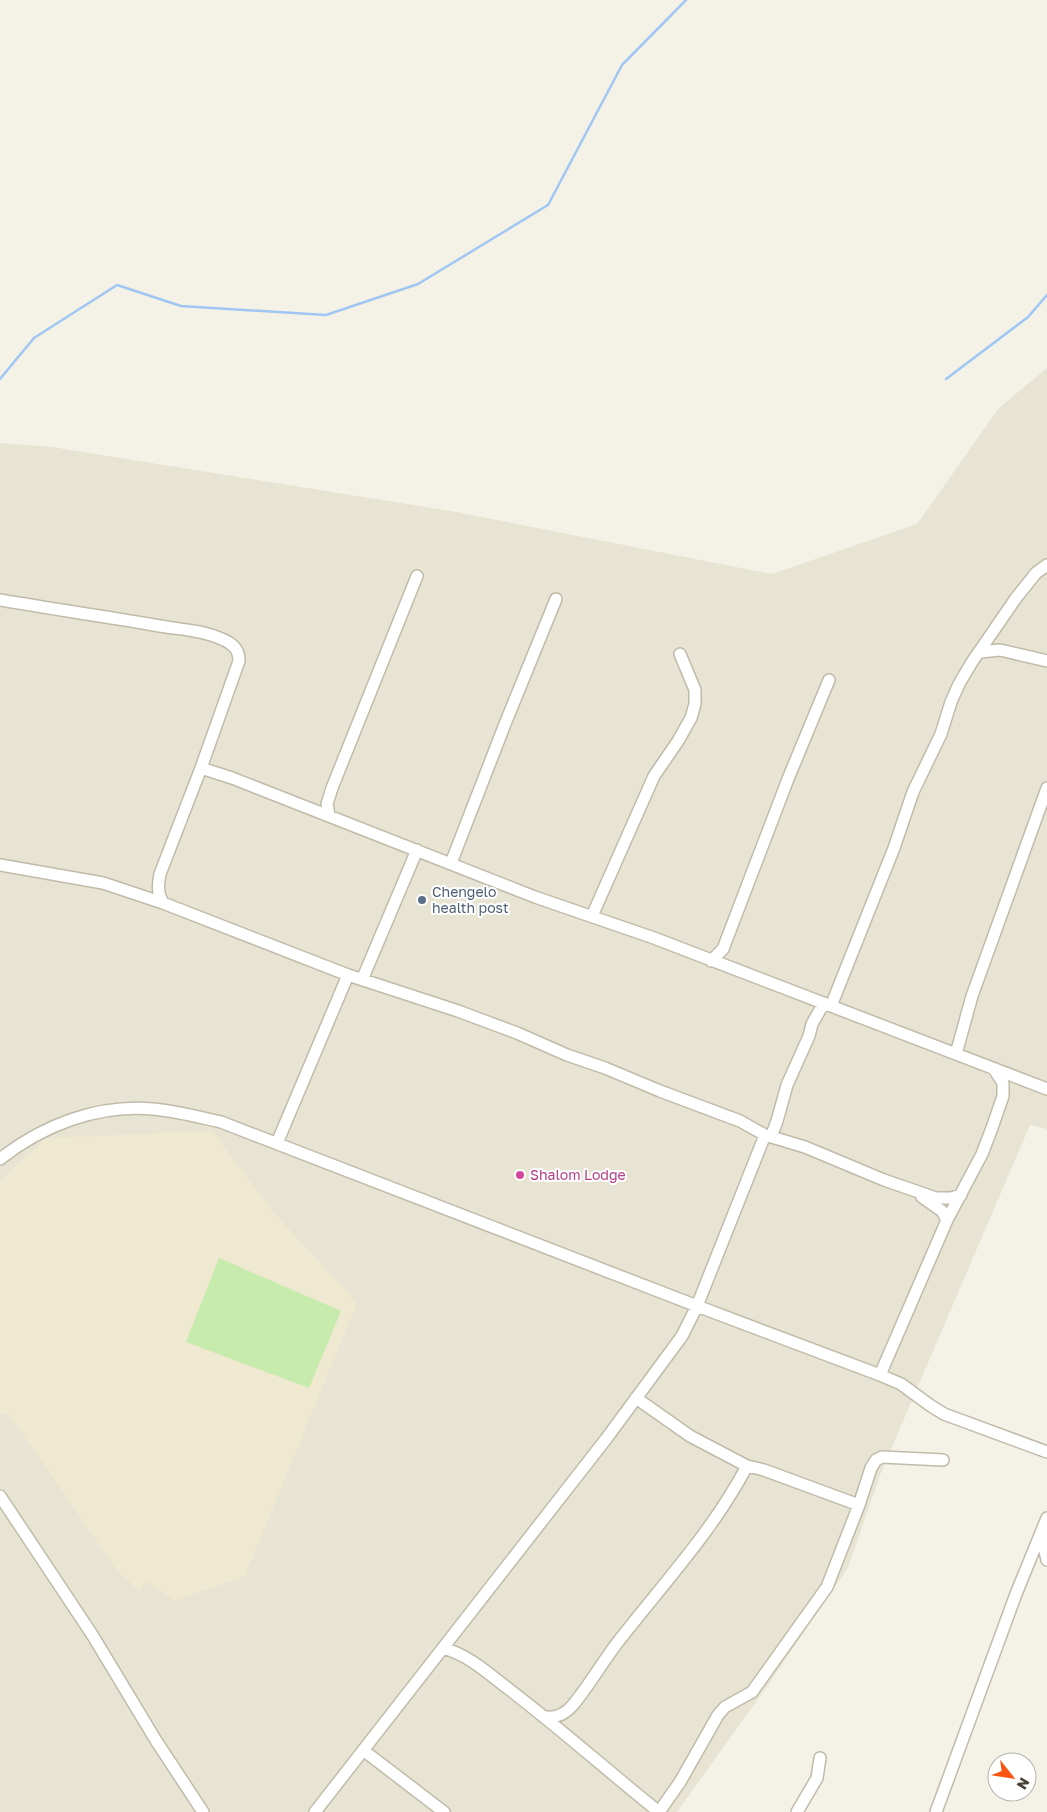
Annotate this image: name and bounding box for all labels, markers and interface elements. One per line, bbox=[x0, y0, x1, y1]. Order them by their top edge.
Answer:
place label: Chengelo health post bbox=[432, 883, 509, 916]
marker: Chengelo health post bbox=[416, 894, 428, 906]
place label: Shalom Lodge bbox=[530, 1166, 626, 1183]
marker: Shalom Lodge bbox=[514, 1169, 526, 1181]
north arrow bbox=[987, 1752, 1037, 1802]
text: N bbox=[1014, 1775, 1034, 1793]

